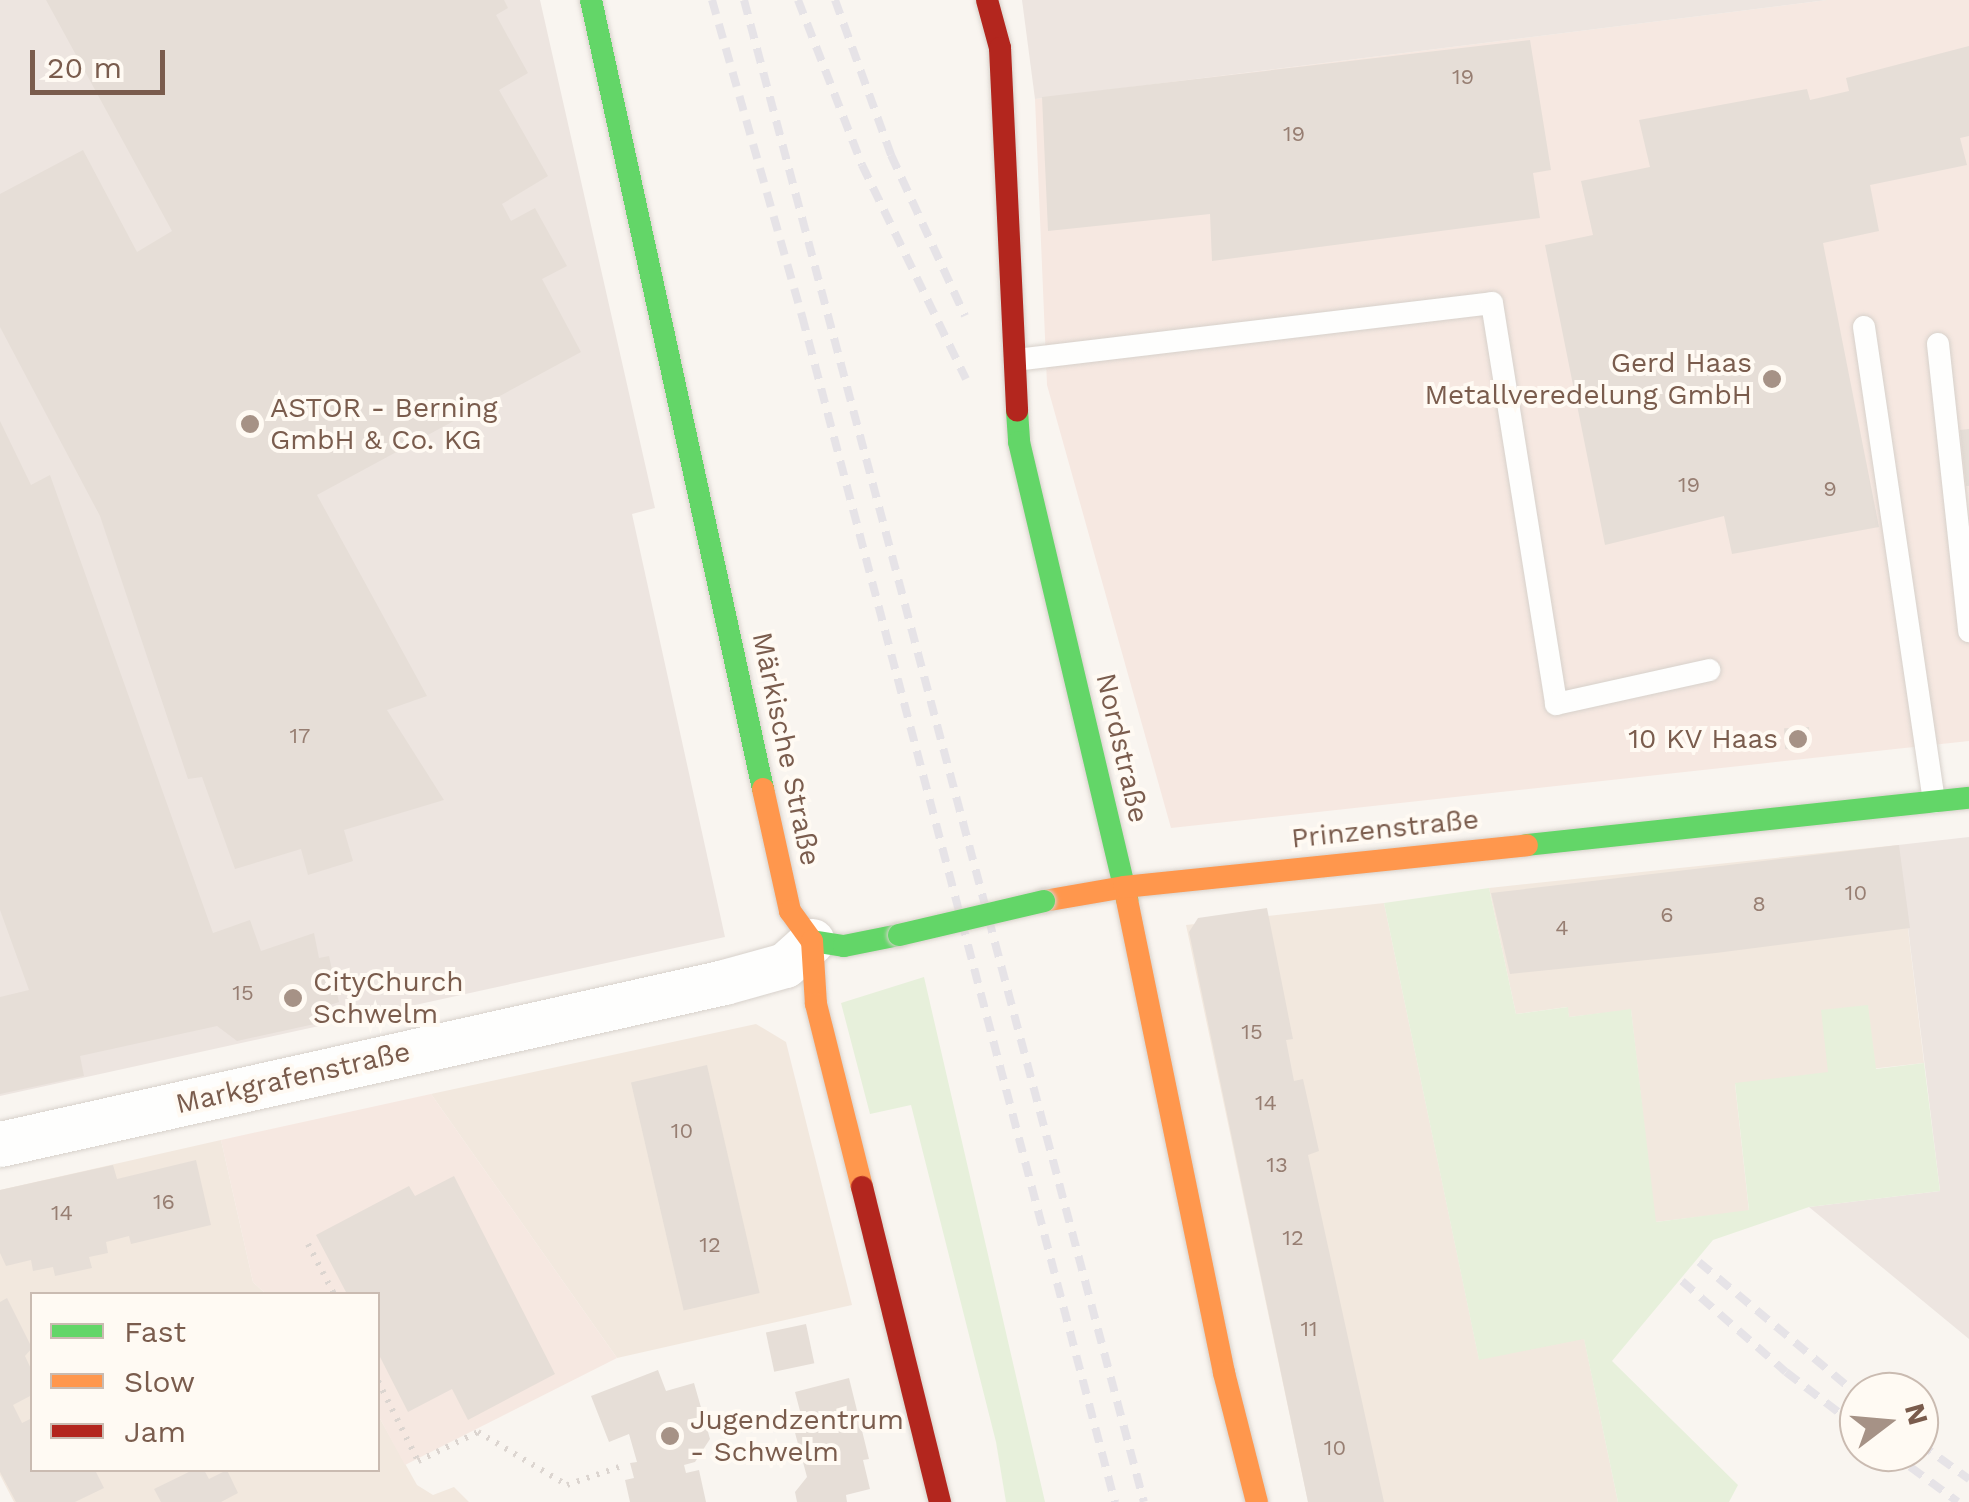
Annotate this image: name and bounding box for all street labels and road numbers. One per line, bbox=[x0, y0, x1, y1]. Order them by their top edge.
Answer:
street label: Märkische Straße bbox=[745, 629, 827, 869]
street label: Nordstraße bbox=[1088, 670, 1156, 826]
street label: Prinzenstraße bbox=[1290, 802, 1480, 856]
street label: Markgrafenstraße bbox=[173, 1035, 413, 1121]

